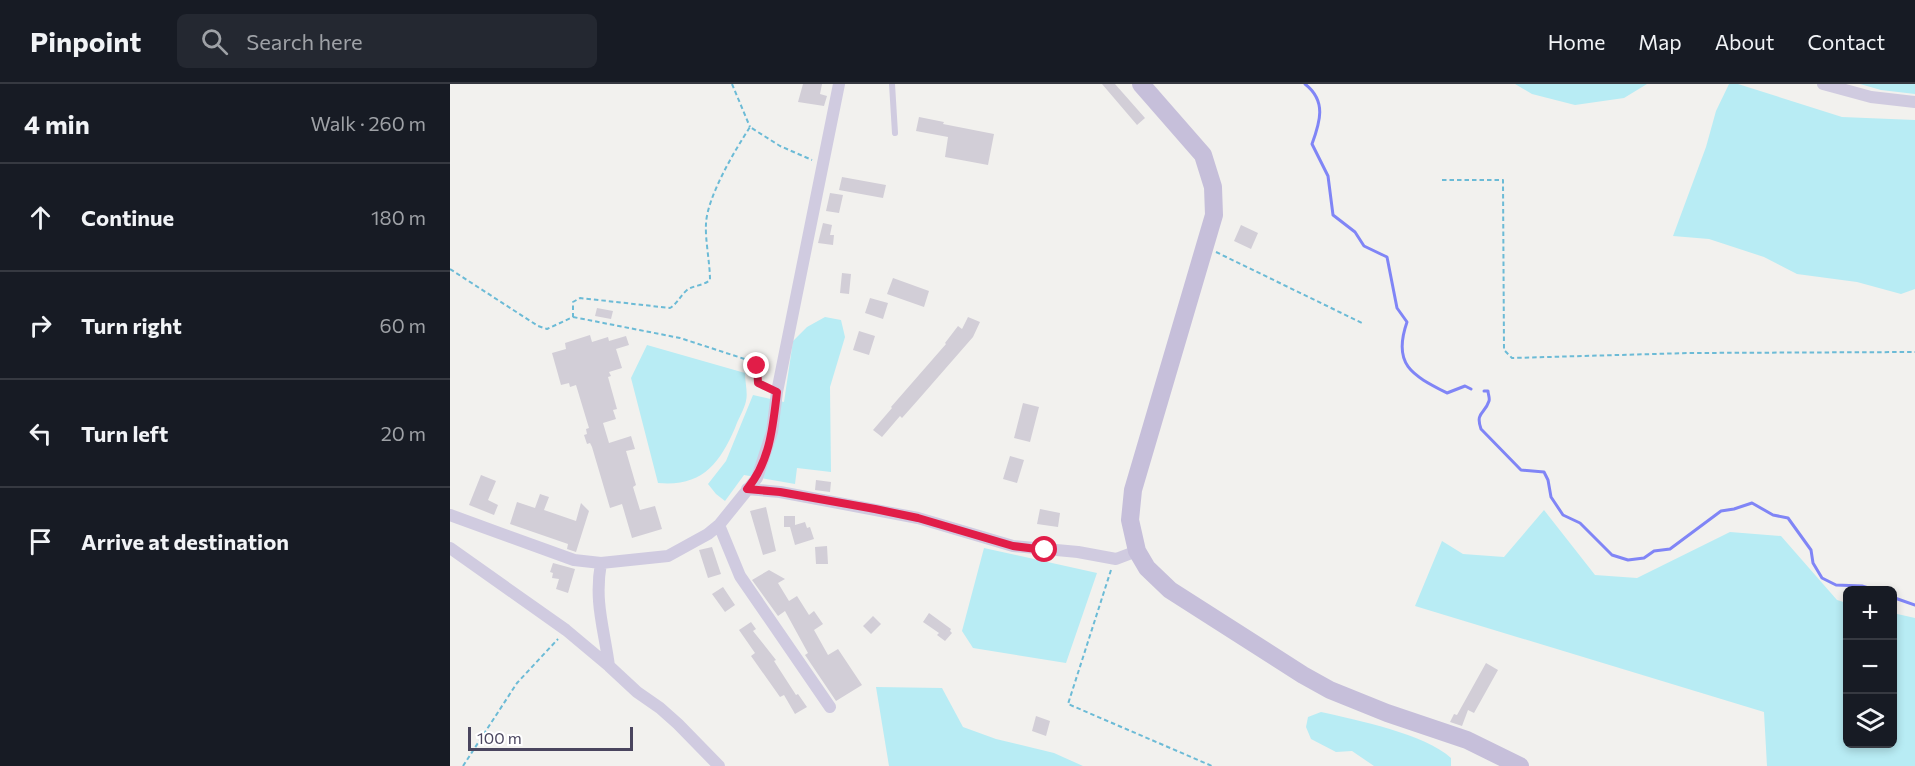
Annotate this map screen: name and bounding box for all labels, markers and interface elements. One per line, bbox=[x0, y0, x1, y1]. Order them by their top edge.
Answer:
search box bbox=[177, 14, 597, 68]
text: Pinpoint bbox=[30, 24, 141, 58]
icon: search bbox=[198, 25, 231, 58]
text: Search here bbox=[246, 28, 363, 55]
text: Home bbox=[1548, 29, 1605, 54]
text: Map bbox=[1638, 29, 1682, 54]
text: About bbox=[1715, 29, 1774, 54]
text: Contact bbox=[1807, 29, 1885, 54]
text: 4 min bbox=[24, 108, 90, 139]
text: Walk · 260 m bbox=[310, 111, 426, 135]
icon: ahead bbox=[24, 201, 57, 234]
text: Continue bbox=[81, 204, 174, 231]
text: 180 m bbox=[371, 205, 426, 229]
icon: right bbox=[24, 309, 57, 342]
text: Turn right bbox=[81, 312, 182, 339]
text: 60 m bbox=[380, 313, 426, 337]
route end bbox=[743, 352, 769, 378]
icon: left bbox=[24, 417, 57, 450]
text: Turn left bbox=[81, 420, 168, 447]
text: 20 m bbox=[381, 421, 426, 445]
icon: arrive bbox=[24, 525, 57, 558]
text: Arrive at destination bbox=[81, 528, 289, 555]
route start bbox=[1031, 536, 1057, 562]
map controls bbox=[1843, 586, 1897, 748]
button: + bbox=[1843, 586, 1897, 640]
button: − bbox=[1843, 640, 1897, 694]
button: layers bbox=[1843, 694, 1897, 748]
scale bar bbox=[468, 724, 633, 752]
text: 100 m bbox=[477, 728, 522, 747]

